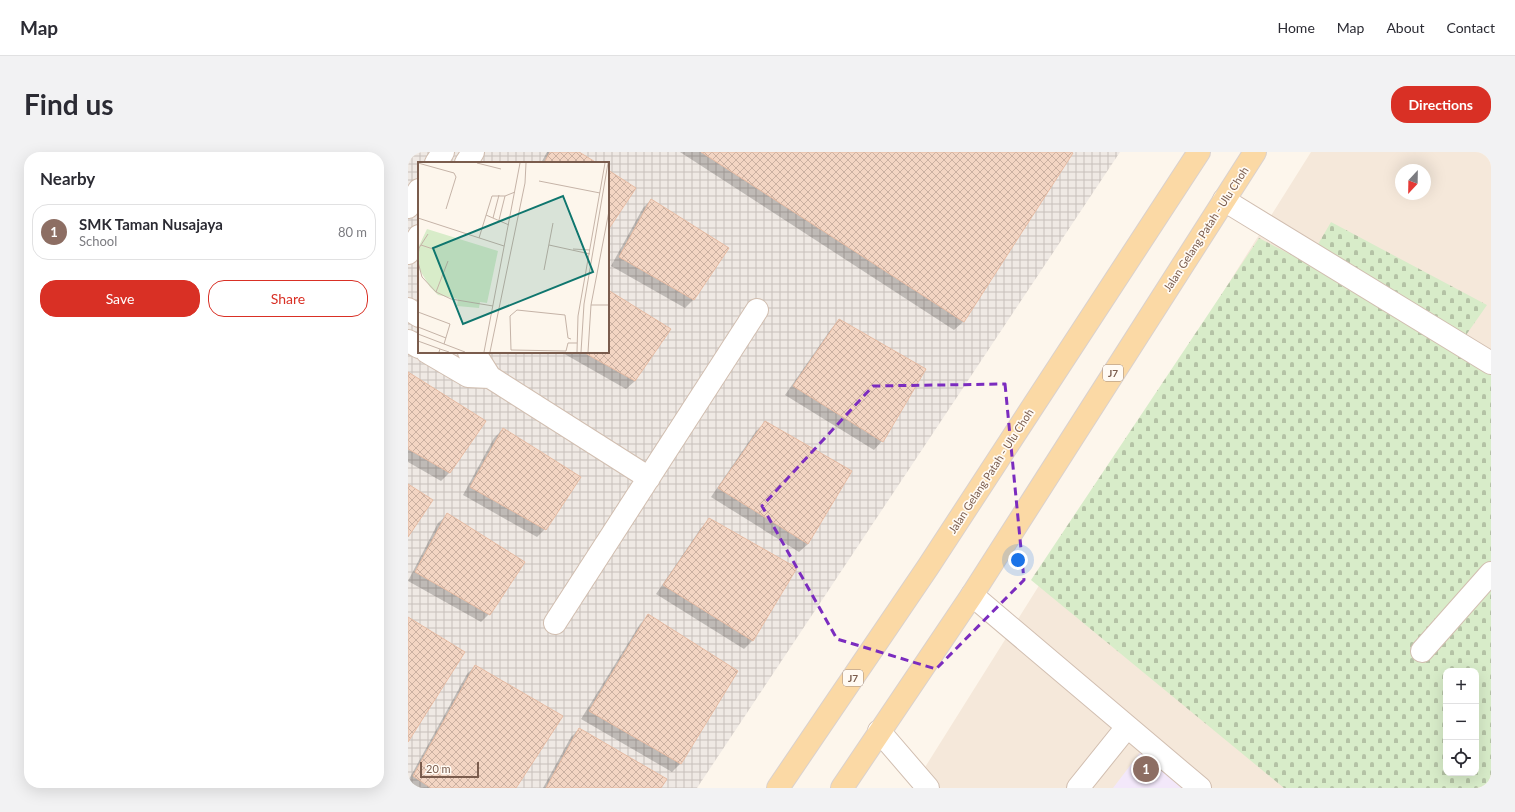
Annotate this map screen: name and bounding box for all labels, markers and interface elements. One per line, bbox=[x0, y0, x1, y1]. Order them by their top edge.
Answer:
text: Map bbox=[20, 16, 58, 39]
text: Home bbox=[1277, 19, 1315, 36]
text: Map bbox=[1337, 19, 1364, 36]
text: About bbox=[1386, 19, 1424, 36]
text: Contact bbox=[1446, 19, 1495, 36]
button: Directions bbox=[1391, 86, 1491, 123]
text: Find us bbox=[24, 87, 114, 121]
inset map bbox=[418, 162, 609, 353]
street label: Jalan Gelang Patah - Ulu Choh bbox=[1160, 164, 1251, 293]
north arrow bbox=[1395, 164, 1431, 200]
text: Nearby bbox=[40, 168, 95, 189]
text: SMK Taman Nusajaya bbox=[79, 215, 223, 233]
text: 1 bbox=[50, 224, 58, 240]
text: 80 m bbox=[338, 224, 367, 240]
text: School bbox=[79, 233, 117, 249]
button: Save bbox=[40, 280, 200, 317]
button: Share bbox=[208, 280, 368, 317]
road number: J7 bbox=[1103, 365, 1123, 381]
street label: Jalan Gelang Patah - Ulu Choh bbox=[945, 406, 1036, 535]
your location bbox=[1008, 550, 1028, 570]
map controls bbox=[1443, 668, 1479, 776]
button: + bbox=[1443, 668, 1479, 704]
road number: J7 bbox=[843, 670, 863, 686]
button: − bbox=[1443, 704, 1479, 740]
button: locate bbox=[1443, 740, 1479, 776]
pin: 1 bbox=[1133, 754, 1159, 784]
scale bar bbox=[420, 760, 479, 779]
text: 20 m bbox=[426, 762, 451, 775]

